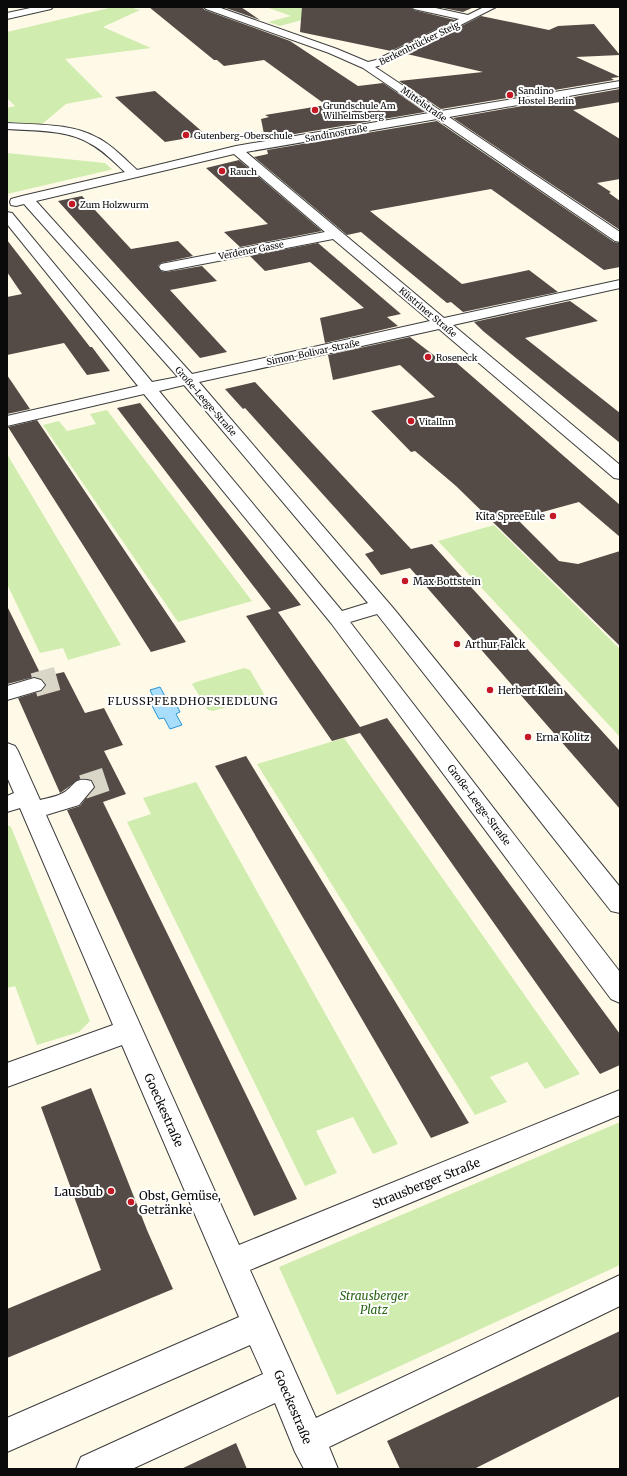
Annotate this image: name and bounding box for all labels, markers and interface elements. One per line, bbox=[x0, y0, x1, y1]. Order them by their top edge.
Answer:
street label: Berkenbrücker Steig bbox=[377, 18, 462, 67]
street label: Mittelstraße bbox=[399, 84, 449, 124]
place label: Sandino Hostel Berlin bbox=[518, 85, 574, 106]
marker: Sandino Hostel Berlin bbox=[505, 90, 515, 100]
place label: Grundschule Am Wilhelmsberg bbox=[322, 100, 396, 121]
marker: Grundschule Am Wilhelmsberg bbox=[310, 105, 320, 115]
street label: Sandinostraße bbox=[304, 122, 368, 144]
marker: Gutenberg-Oberschule bbox=[181, 130, 191, 140]
place label: Gutenberg-Oberschule bbox=[194, 130, 293, 141]
marker: Rauch bbox=[217, 166, 227, 176]
place label: Rauch bbox=[230, 166, 257, 177]
marker: Zum Holzwurm bbox=[67, 199, 77, 209]
place label: Zum Holzwurm bbox=[80, 199, 149, 210]
street label: Verdener Gasse bbox=[217, 238, 285, 262]
street label: Küstriner Straße bbox=[397, 285, 459, 340]
street label: Simon-Bolivar-Straße bbox=[265, 337, 361, 367]
marker: Roseneck bbox=[423, 352, 433, 362]
place label: Roseneck bbox=[436, 352, 478, 363]
street label: Große-Leege-Straße bbox=[173, 364, 239, 438]
marker: VitalInn bbox=[406, 416, 416, 426]
place label: VitalInn bbox=[418, 416, 454, 427]
place label: Kita SpreeEule bbox=[475, 510, 545, 523]
marker: Kita SpreeEule bbox=[548, 511, 558, 521]
place label: Max Bottstein bbox=[413, 575, 481, 588]
marker: Max Bottstein bbox=[400, 576, 410, 586]
place label: Arthur Falck bbox=[464, 638, 526, 651]
marker: Arthur Falck bbox=[452, 639, 462, 649]
place label: Herbert Klein bbox=[498, 684, 564, 697]
marker: Herbert Klein bbox=[485, 685, 495, 695]
district label: FLUSSPFERDHOFSIEDLUNG bbox=[107, 694, 279, 708]
place label: Erna Kolitz bbox=[536, 731, 590, 744]
marker: Erna Kolitz bbox=[523, 732, 533, 742]
street label: Große-Leege-Straße bbox=[444, 762, 514, 848]
street label: Goeckestraße bbox=[141, 1071, 187, 1149]
street label: Strausberger Straße bbox=[370, 1155, 482, 1211]
place label: Lausbub bbox=[54, 1184, 103, 1199]
marker: Lausbub bbox=[106, 1186, 116, 1196]
place label: Obst, Gemüse, Getränke bbox=[139, 1188, 221, 1217]
marker: Obst, Gemüse, Getränke bbox=[126, 1197, 136, 1207]
park label: Strausberger Platz bbox=[340, 1288, 409, 1317]
street label: Goeckestraße bbox=[271, 1368, 315, 1446]

